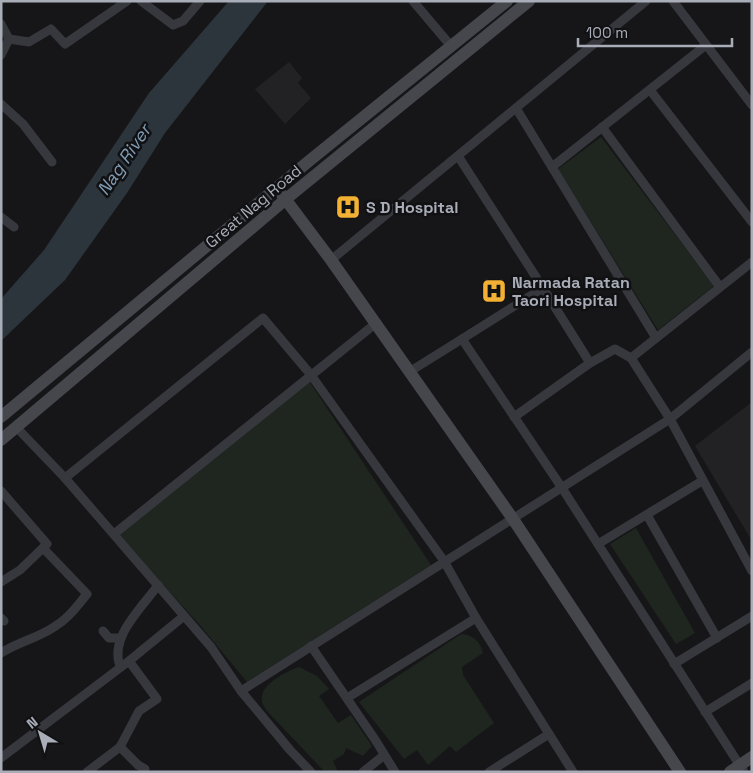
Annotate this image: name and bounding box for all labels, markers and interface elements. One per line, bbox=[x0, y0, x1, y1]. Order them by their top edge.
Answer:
scale bar bbox=[578, 15, 732, 47]
text: 100 m bbox=[586, 23, 628, 42]
water label: Nag River bbox=[91, 118, 157, 200]
street label: Great Nag Road bbox=[201, 160, 306, 253]
hospital icon: S D Hospital bbox=[335, 194, 361, 220]
place label: S D Hospital bbox=[366, 197, 458, 218]
place label: Narmada Ratan Taori Hospital bbox=[512, 272, 630, 311]
hospital icon: Narmada Ratan Taori Hospital bbox=[481, 278, 507, 304]
north arrow bbox=[15, 708, 65, 758]
text: N bbox=[23, 713, 41, 733]

